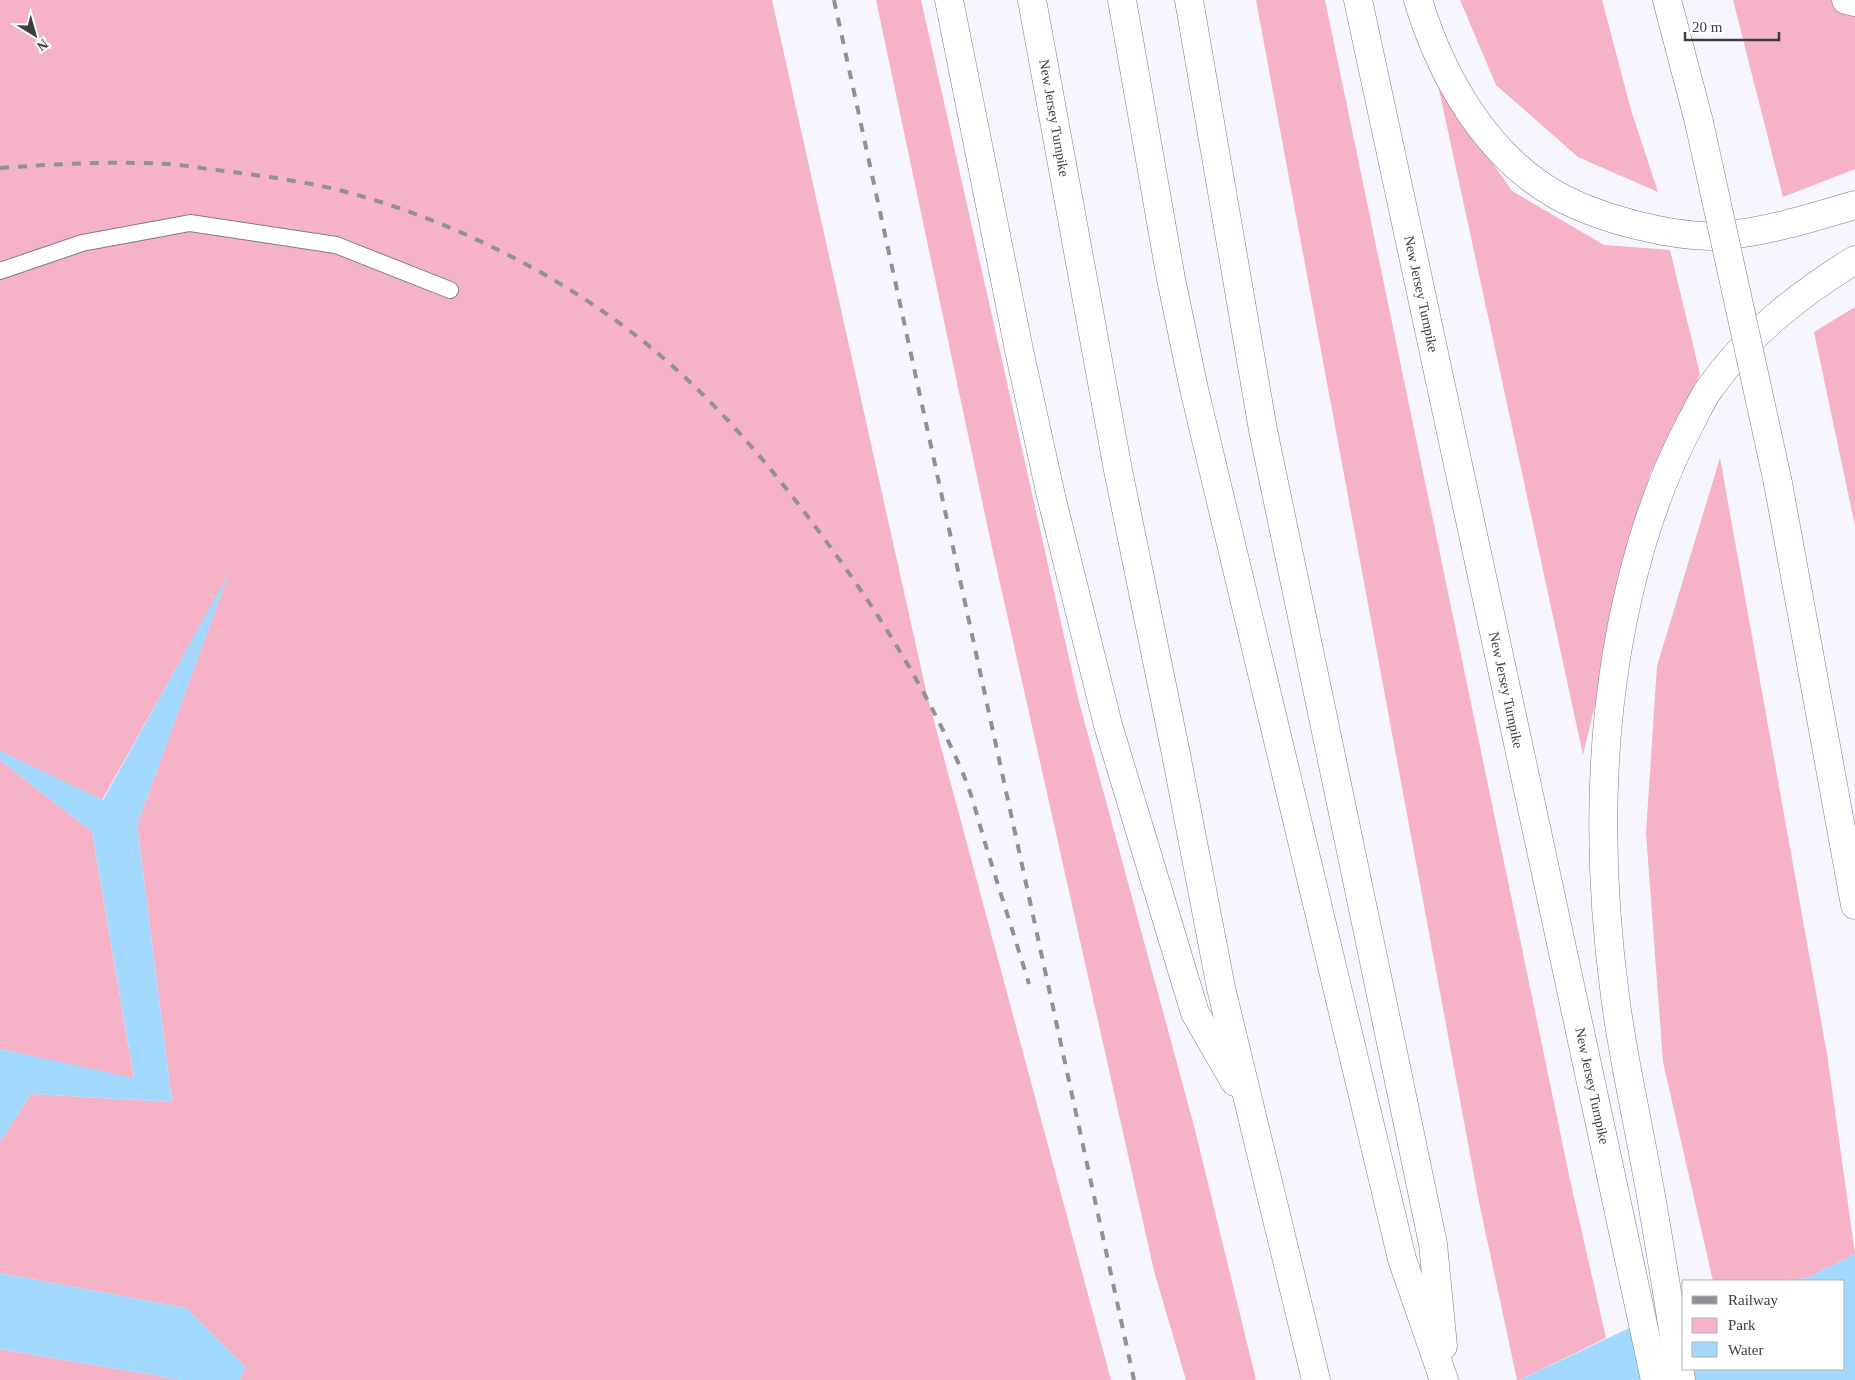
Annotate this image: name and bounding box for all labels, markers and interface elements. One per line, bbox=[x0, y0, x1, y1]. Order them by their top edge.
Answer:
north arrow bbox=[10, 10, 60, 60]
scale bar bbox=[1685, 10, 1779, 42]
text: 20 m bbox=[1692, 19, 1723, 35]
text: N bbox=[34, 36, 51, 54]
street label: New Jersey Turnpike bbox=[1036, 58, 1072, 178]
street label: New Jersey Turnpike bbox=[1401, 234, 1441, 354]
street label: New Jersey Turnpike bbox=[1486, 630, 1526, 750]
street label: New Jersey Turnpike bbox=[1572, 1026, 1612, 1146]
legend bbox=[1682, 1280, 1845, 1370]
text: Railway bbox=[1728, 1292, 1778, 1308]
text: Park bbox=[1728, 1317, 1756, 1333]
text: Water bbox=[1728, 1342, 1763, 1358]

